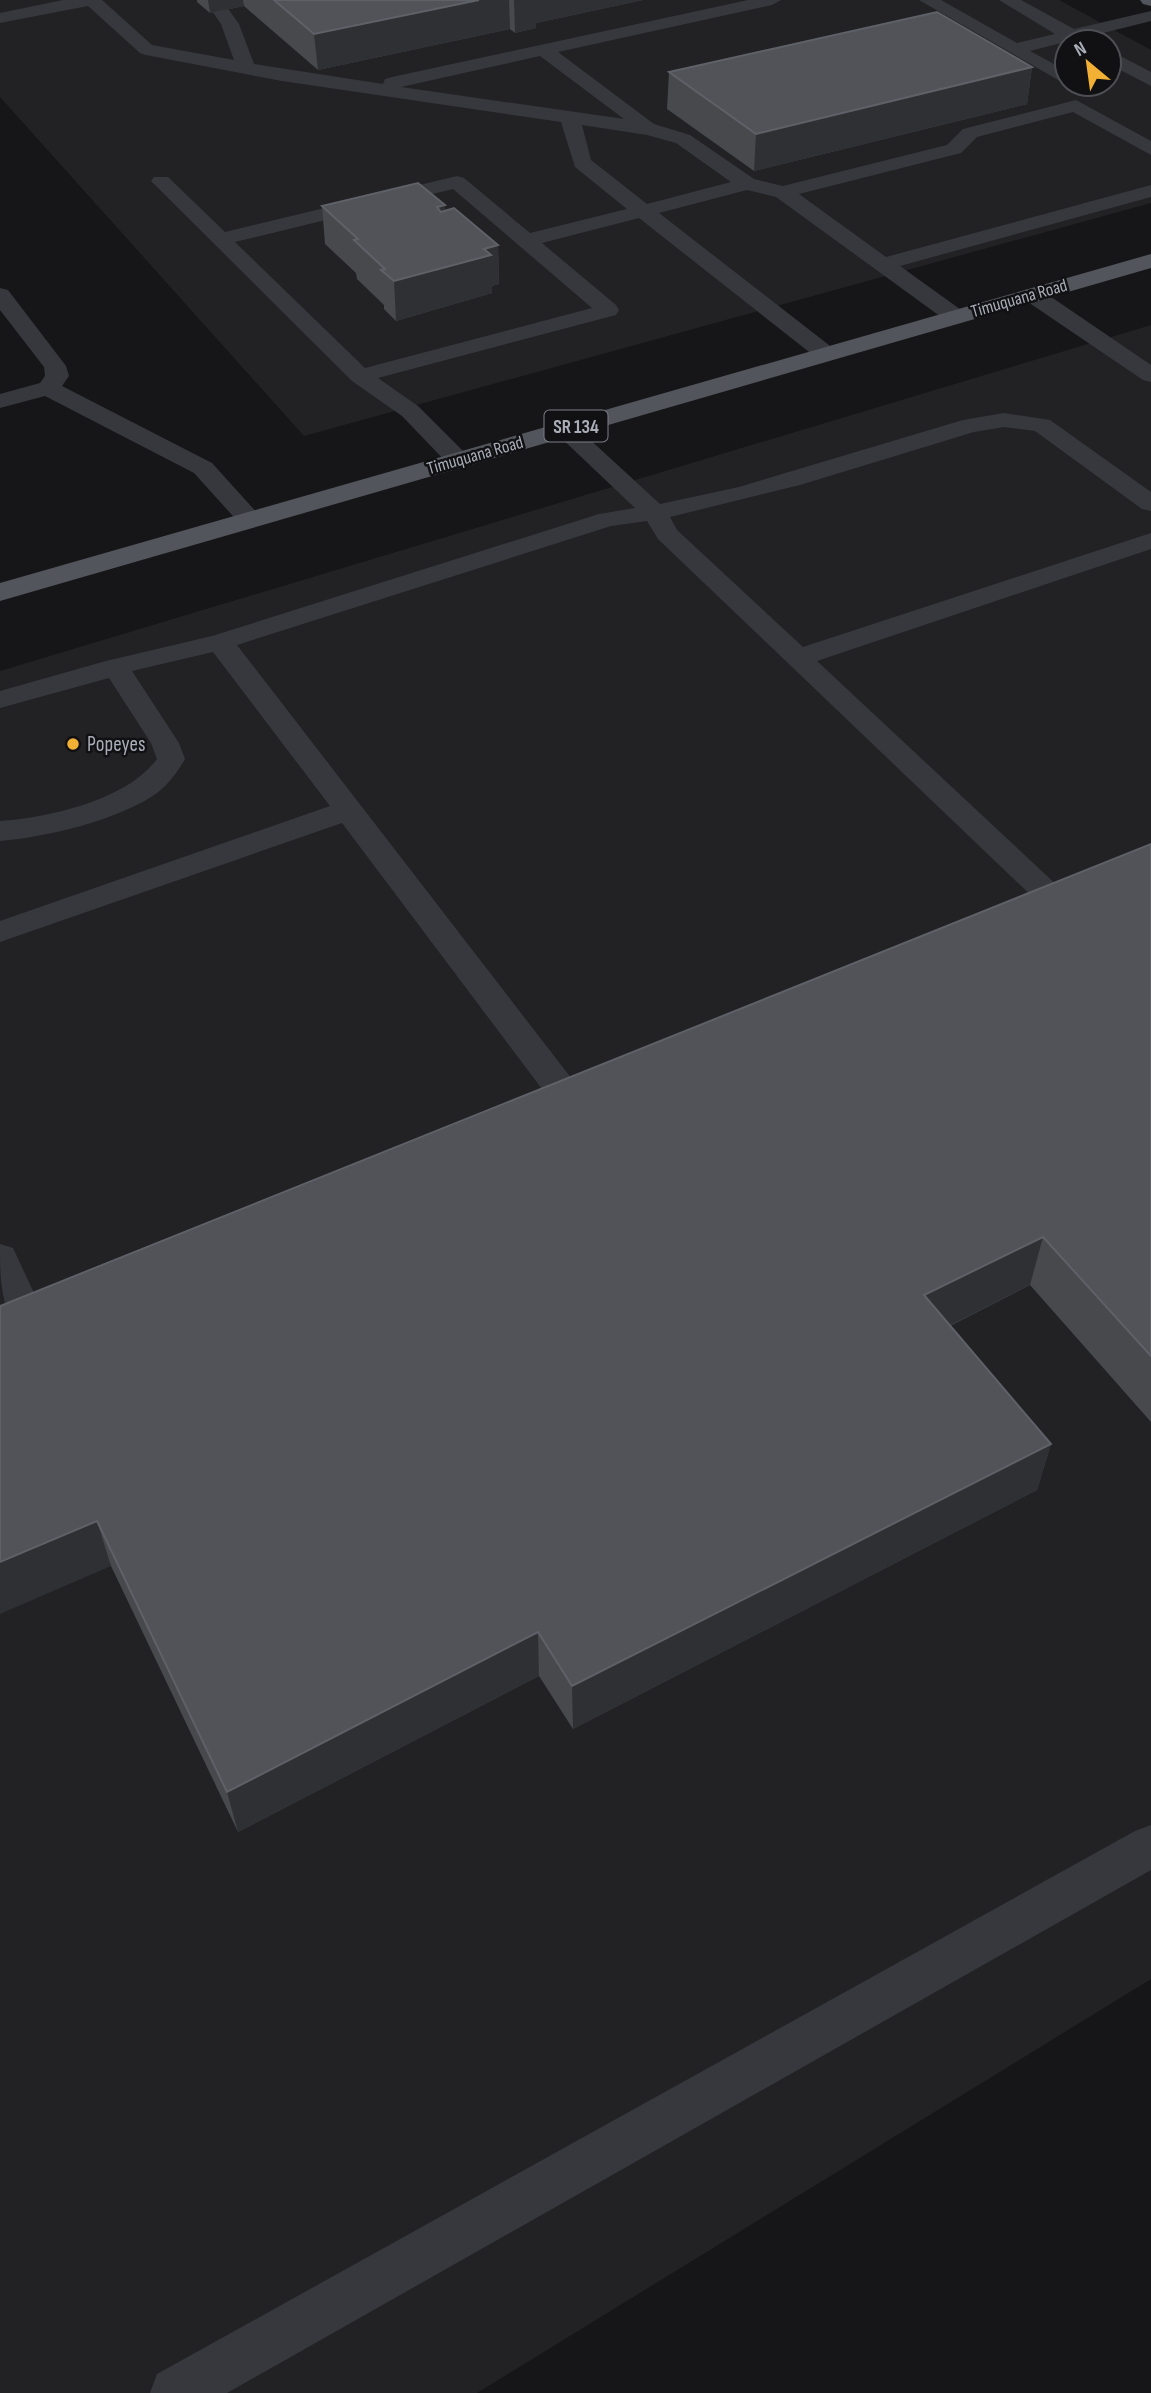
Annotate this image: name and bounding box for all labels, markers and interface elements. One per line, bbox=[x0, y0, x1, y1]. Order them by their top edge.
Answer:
north arrow bbox=[1053, 28, 1123, 98]
text: N bbox=[1070, 37, 1091, 62]
street label: Timuquana Road bbox=[969, 275, 1070, 322]
road number: SR 134 bbox=[544, 410, 608, 442]
street label: Timuquana Road bbox=[425, 432, 526, 479]
place label: Popeyes bbox=[87, 732, 146, 757]
marker: Popeyes bbox=[65, 736, 81, 752]

